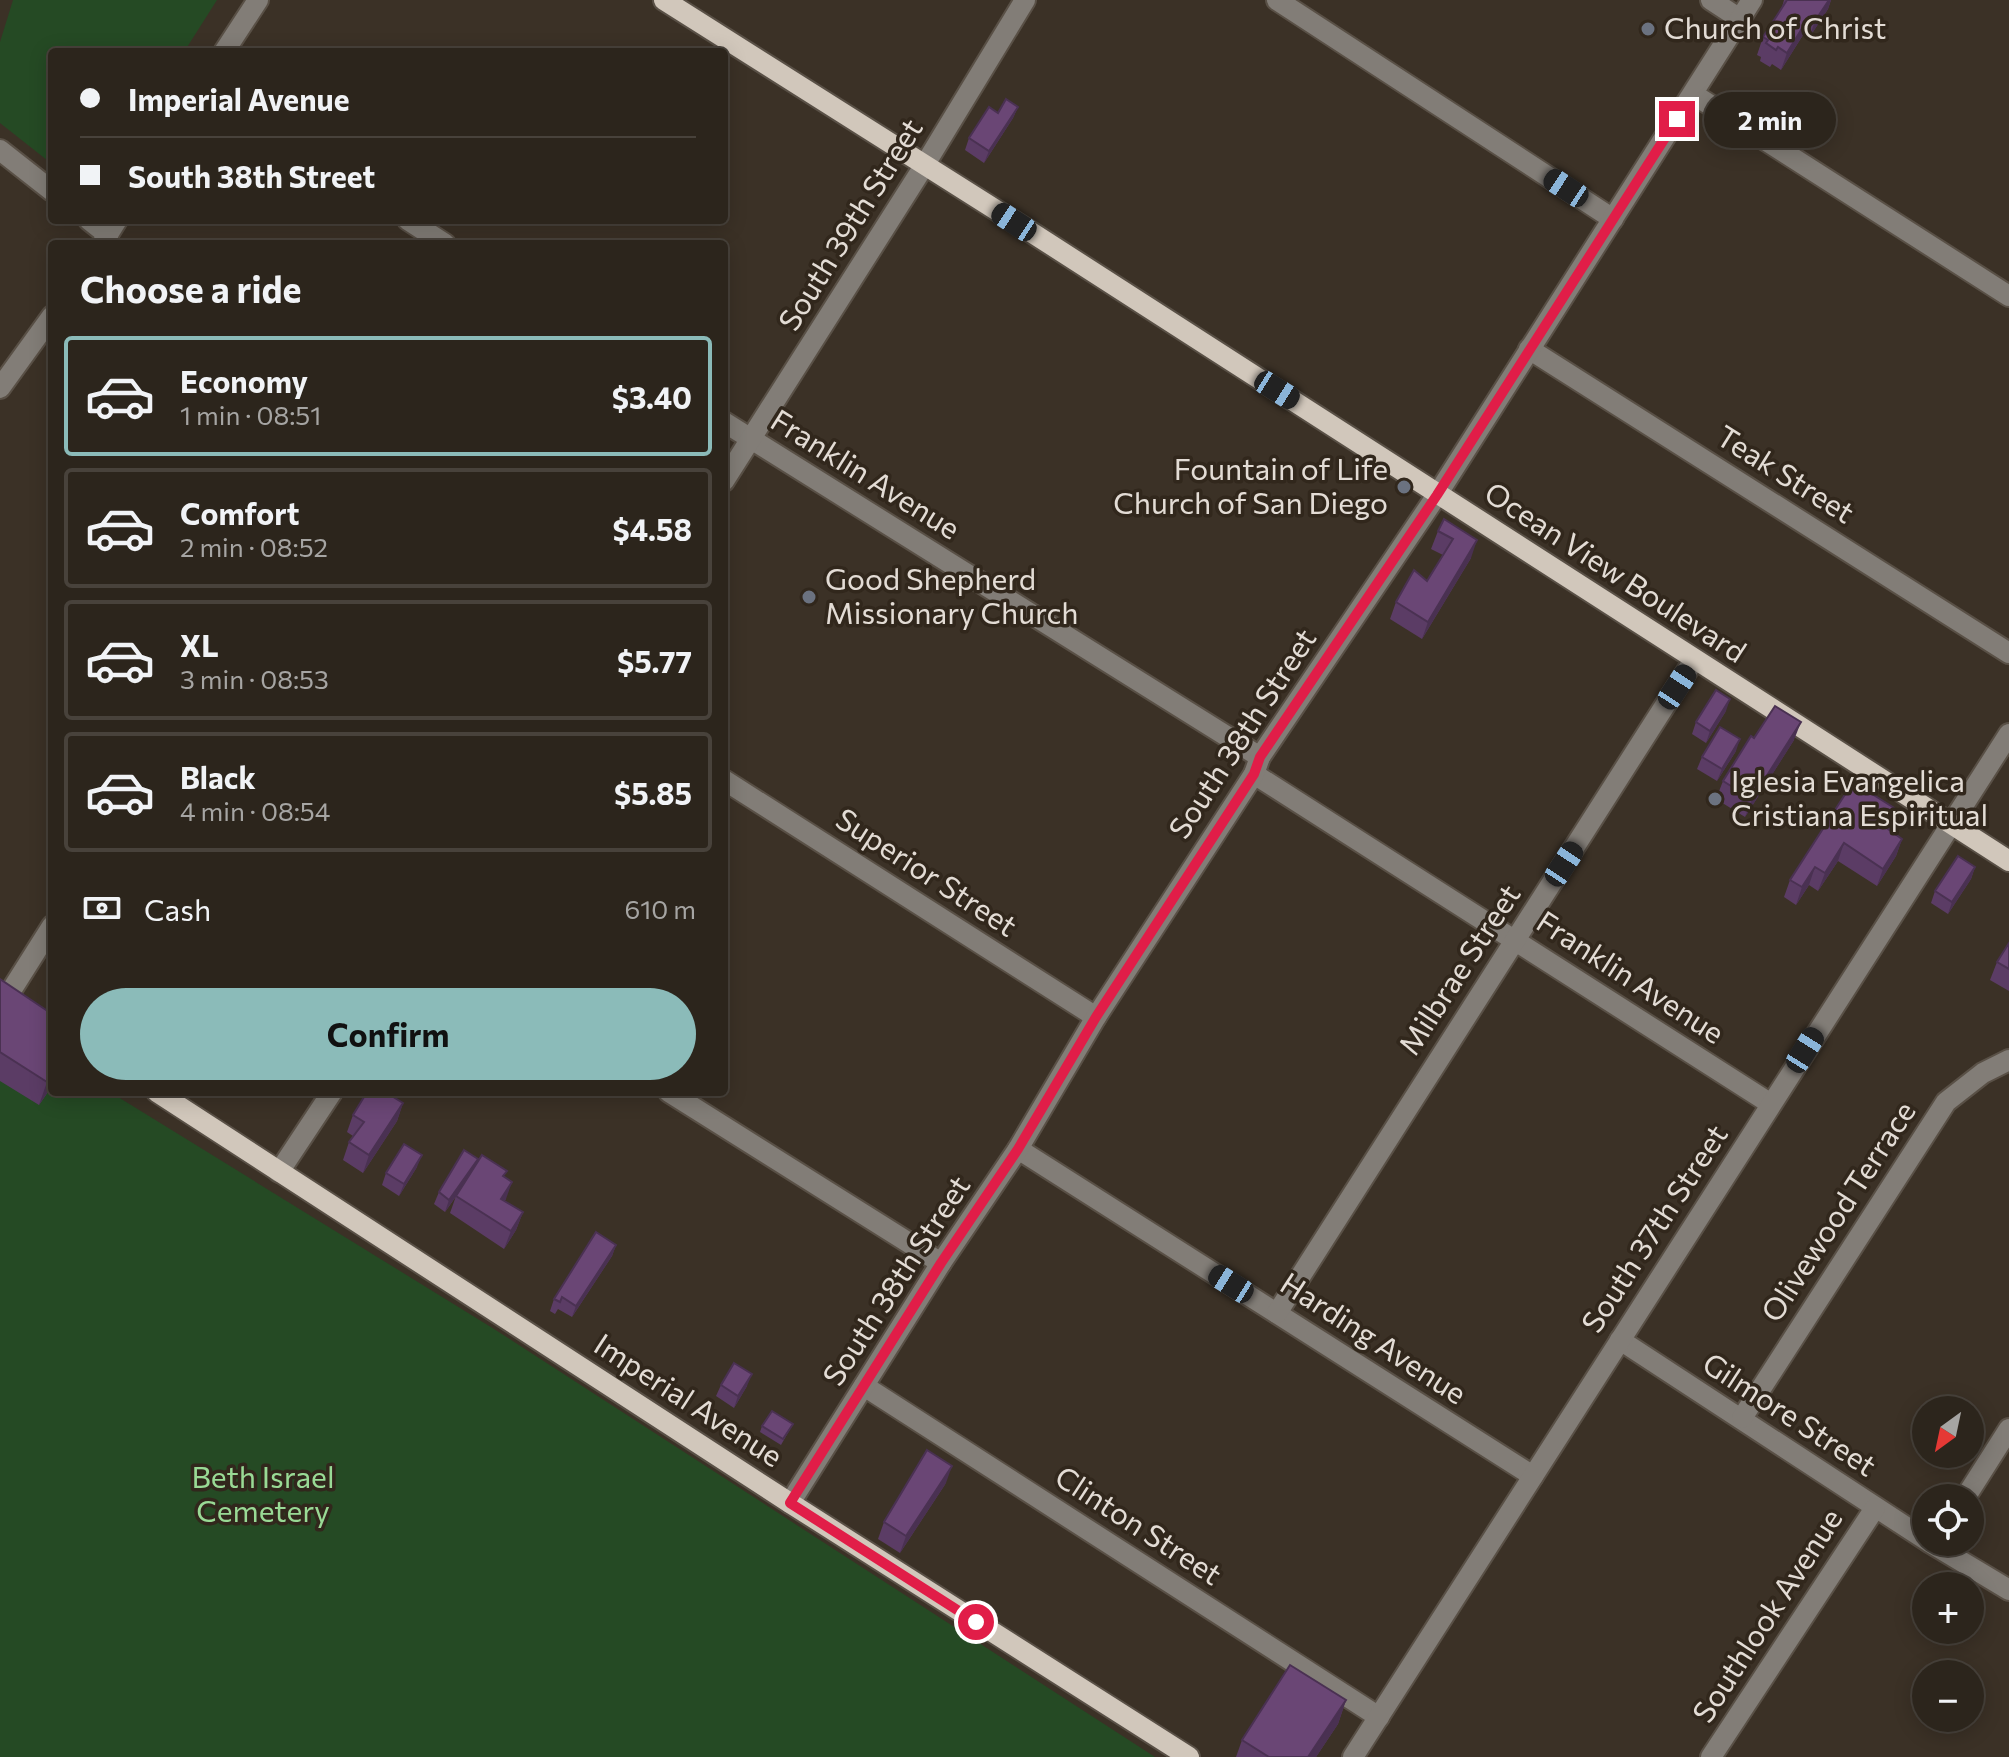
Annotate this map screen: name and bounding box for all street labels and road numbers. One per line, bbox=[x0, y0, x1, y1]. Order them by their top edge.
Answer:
street label: South 39th Street bbox=[769, 111, 929, 336]
street label: Franklin Avenue bbox=[765, 400, 968, 546]
street label: Teak Street bbox=[1711, 416, 1862, 530]
street label: Ocean View Boulevard bbox=[1479, 473, 1754, 669]
street label: South 38th Street bbox=[1159, 621, 1323, 845]
street label: Superior Street bbox=[830, 799, 1025, 943]
street label: Milbrae Street bbox=[1389, 877, 1527, 1061]
street label: Franklin Avenue bbox=[1531, 902, 1732, 1050]
street label: Olivewood Terrace bbox=[1752, 1094, 1922, 1328]
street label: South 37th Street bbox=[1572, 1117, 1734, 1339]
street label: South 38th Street bbox=[813, 1168, 977, 1392]
street label: Harding Avenue bbox=[1275, 1263, 1474, 1411]
street label: Imperial Avenue bbox=[588, 1324, 790, 1473]
street label: Gilmore Street bbox=[1697, 1343, 1884, 1483]
street label: Clinton Street bbox=[1049, 1456, 1229, 1591]
street label: Southlook Avenue bbox=[1683, 1501, 1849, 1728]

